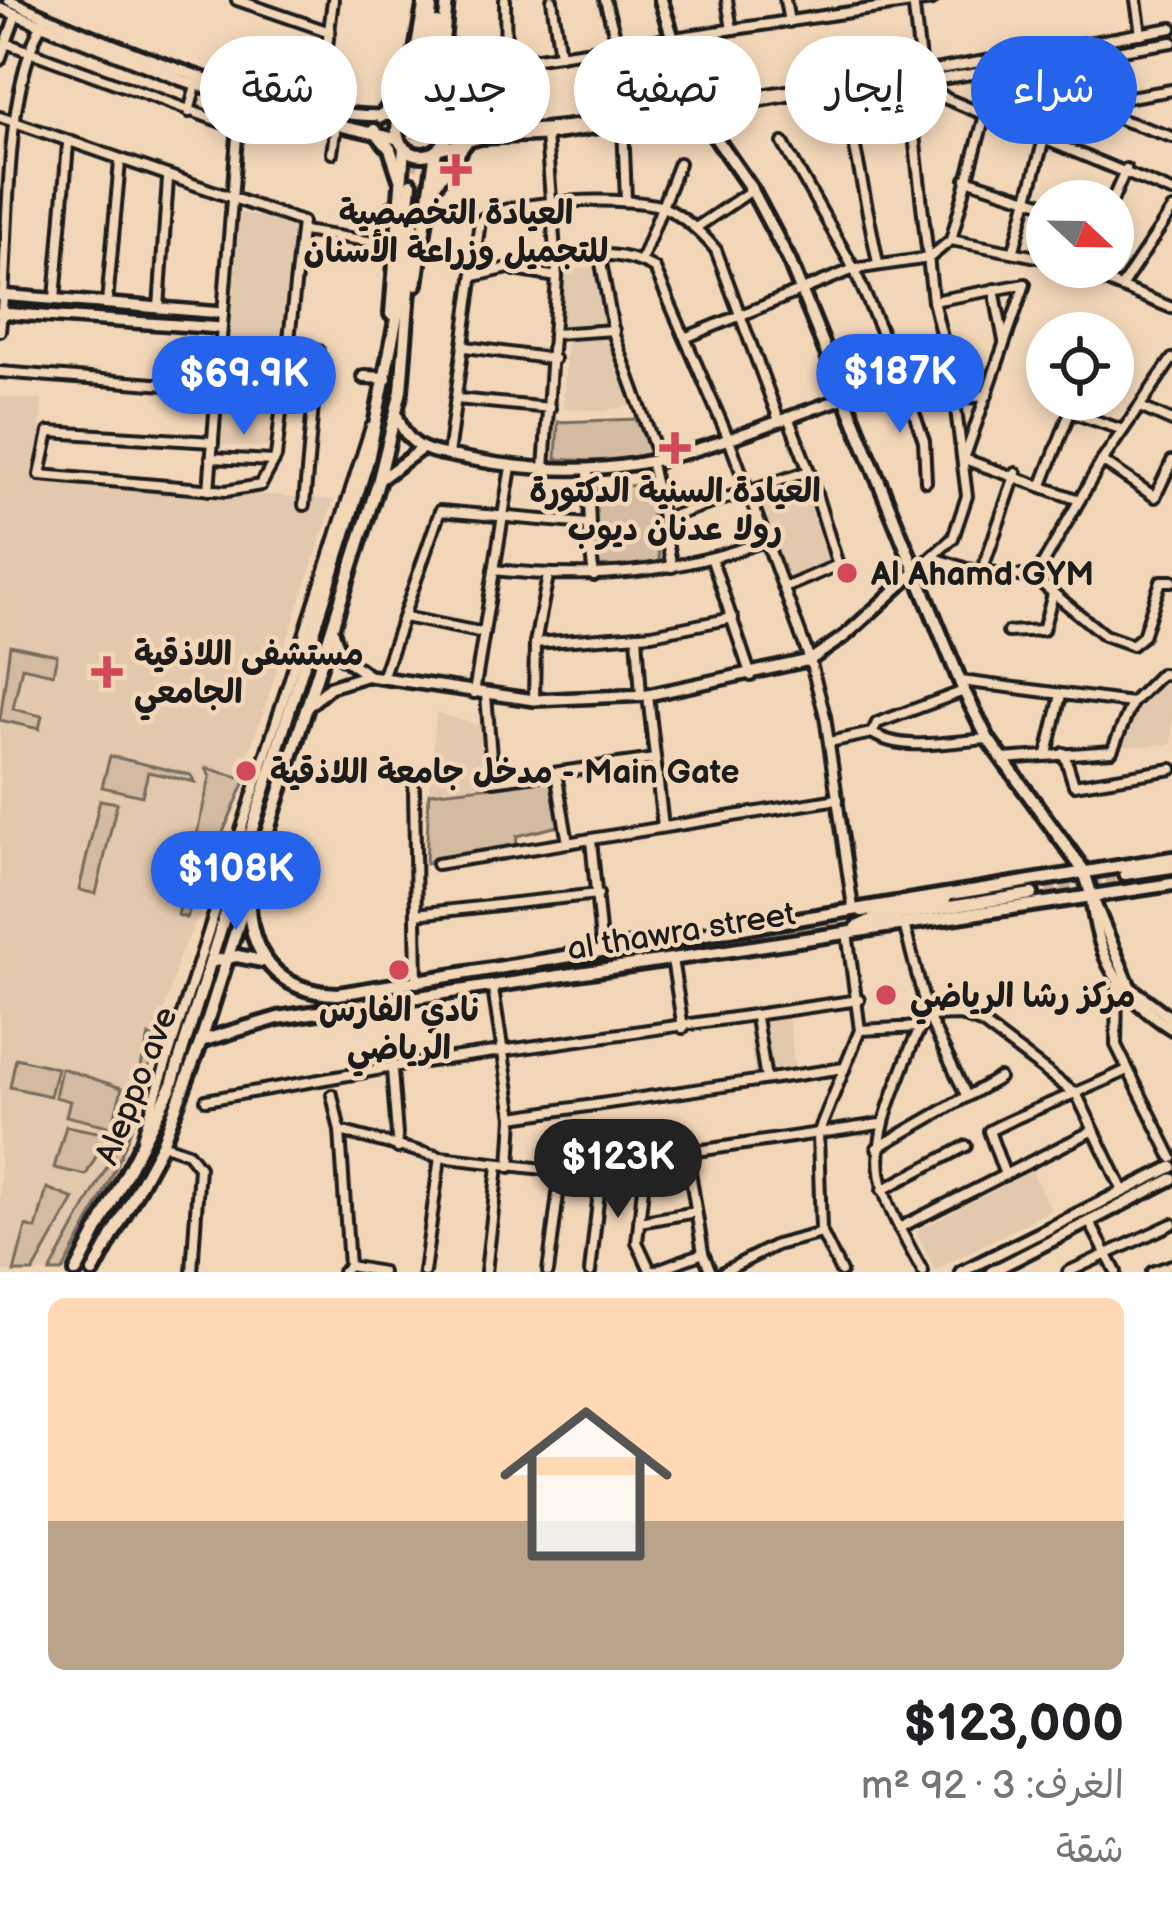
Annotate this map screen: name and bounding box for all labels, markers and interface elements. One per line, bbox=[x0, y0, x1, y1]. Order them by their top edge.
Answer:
chip: شقة bbox=[200, 36, 357, 144]
chip: جديد bbox=[381, 36, 550, 144]
chip: تصفية bbox=[574, 36, 761, 144]
chip: إيجار bbox=[785, 36, 947, 144]
chip: شراء bbox=[971, 36, 1137, 144]
marker: العيادة التخصصية للتجميل وزراعة الأسنان bbox=[440, 154, 472, 186]
north arrow bbox=[1026, 180, 1134, 288]
map controls bbox=[1026, 180, 1134, 420]
place label: العيادة التخصصية للتجميل وزراعة الأسنان bbox=[304, 194, 608, 272]
button: locate bbox=[1026, 312, 1134, 420]
pin: $187K bbox=[816, 334, 984, 436]
pin: $69.9K bbox=[146, 336, 342, 438]
text: $187K bbox=[843, 349, 957, 396]
text: $69.9K bbox=[179, 351, 309, 398]
marker: العيادة السنية الدكتورة رولا عدنان ديوب bbox=[659, 432, 691, 464]
place label: العيادة السنية الدكتورة رولا عدنان ديوب bbox=[529, 472, 821, 550]
place label: Al Ahamd GYM bbox=[870, 555, 1094, 595]
marker: Al Ahamd GYM bbox=[834, 560, 860, 586]
place label: مستشفى اللاذقية الجامعي bbox=[134, 635, 364, 721]
marker: مستشفى اللاذقية الجامعي bbox=[91, 656, 123, 688]
place label: مدخل جامعة اللاذقية - Main Gate bbox=[270, 753, 740, 793]
marker: مدخل جامعة اللاذقية - Main Gate bbox=[233, 758, 259, 784]
pin: $108K bbox=[152, 831, 320, 933]
text: $108K bbox=[178, 846, 294, 893]
street label: al thawra street bbox=[565, 894, 798, 970]
marker: نادي الفارس الرياضي bbox=[386, 957, 412, 983]
place label: مركز رشا الرياضي bbox=[910, 977, 1135, 1025]
marker: مركز رشا الرياضي bbox=[873, 982, 899, 1008]
place label: نادي الفارس الرياضي bbox=[319, 991, 479, 1077]
street label: Aleppo ave bbox=[87, 1001, 187, 1170]
pin: $123K bbox=[534, 1119, 702, 1221]
text: $123K bbox=[561, 1134, 675, 1181]
icon: home bbox=[478, 1376, 694, 1592]
text: $123,000 bbox=[903, 1694, 1124, 1755]
text: الغرف: 3 · 92 m² bbox=[861, 1763, 1124, 1810]
text: شقة bbox=[1056, 1827, 1124, 1874]

